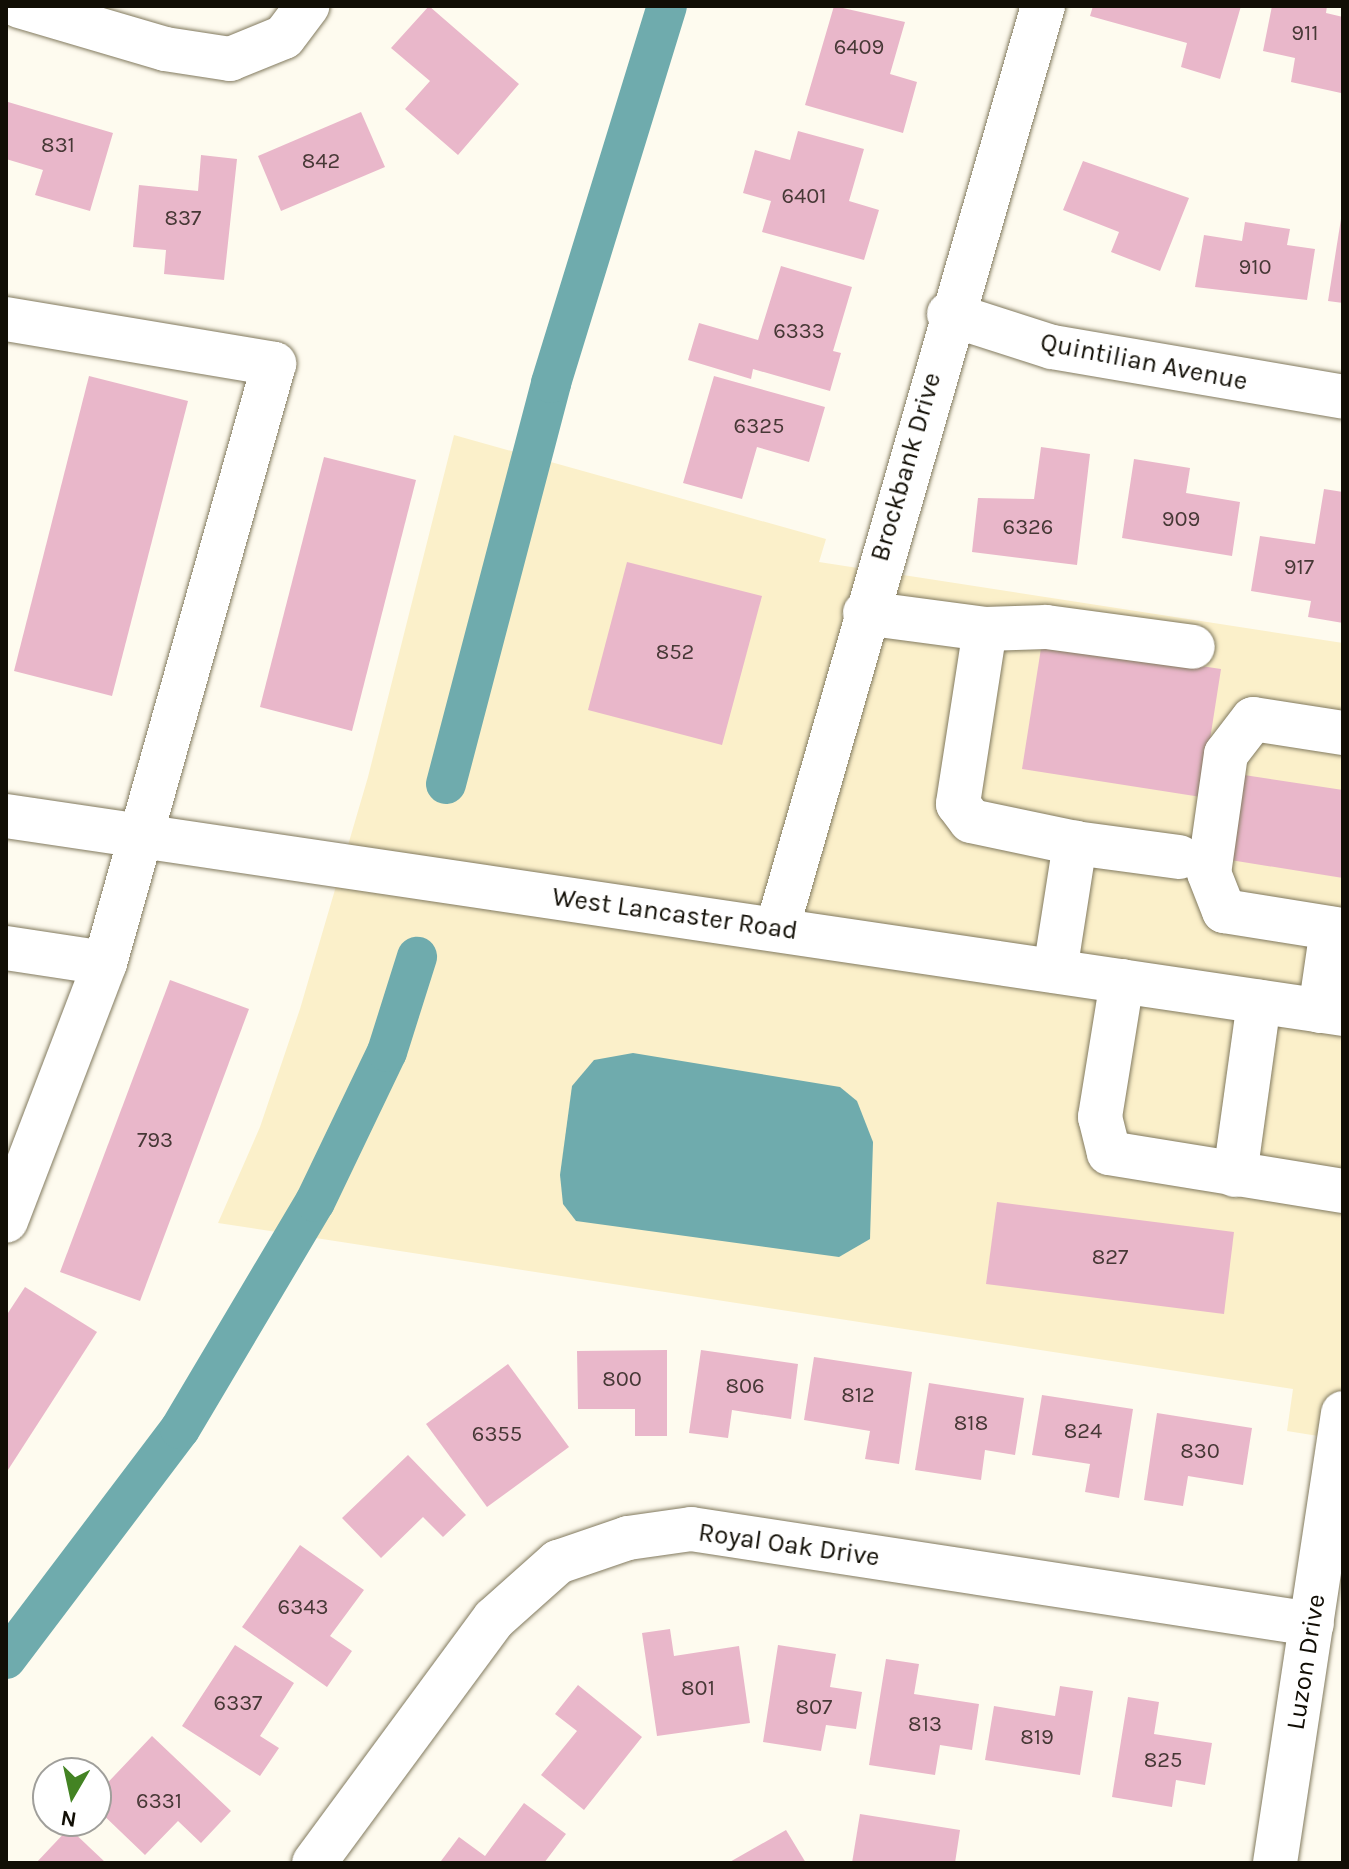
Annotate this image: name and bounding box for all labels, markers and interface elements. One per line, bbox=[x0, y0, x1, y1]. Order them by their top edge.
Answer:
house number: 911 bbox=[1291, 21, 1319, 47]
house number: 6409 bbox=[834, 35, 884, 61]
house number: 831 bbox=[41, 133, 75, 159]
house number: 842 bbox=[302, 149, 340, 175]
house number: 6401 bbox=[781, 184, 827, 210]
house number: 837 bbox=[165, 206, 201, 232]
house number: 910 bbox=[1238, 255, 1272, 281]
house number: 6333 bbox=[773, 319, 825, 345]
street label: Quintilian Avenue bbox=[1038, 327, 1250, 397]
street label: Brockbank Drive bbox=[864, 369, 948, 565]
house number: 6325 bbox=[734, 414, 784, 440]
house number: 909 bbox=[1162, 507, 1200, 533]
house number: 6326 bbox=[1003, 515, 1053, 541]
house number: 917 bbox=[1284, 555, 1314, 581]
house number: 852 bbox=[656, 640, 694, 666]
street label: West Lancaster Road bbox=[550, 881, 800, 947]
house number: 793 bbox=[137, 1128, 173, 1154]
house number: 827 bbox=[1092, 1245, 1128, 1271]
house number: 800 bbox=[602, 1367, 642, 1393]
house number: 806 bbox=[725, 1374, 765, 1400]
house number: 812 bbox=[841, 1383, 875, 1409]
house number: 818 bbox=[954, 1411, 988, 1437]
house number: 824 bbox=[1064, 1419, 1102, 1445]
house number: 6355 bbox=[472, 1422, 522, 1448]
house number: 830 bbox=[1180, 1439, 1220, 1465]
street label: Royal Oak Drive bbox=[696, 1517, 882, 1573]
street label: Luzon Drive bbox=[1280, 1592, 1332, 1732]
house number: 6343 bbox=[278, 1595, 328, 1621]
house number: 801 bbox=[681, 1676, 715, 1702]
house number: 6337 bbox=[214, 1691, 262, 1717]
house number: 807 bbox=[796, 1695, 832, 1721]
house number: 813 bbox=[908, 1712, 942, 1738]
house number: 819 bbox=[1020, 1725, 1054, 1751]
house number: 825 bbox=[1144, 1748, 1182, 1774]
north arrow bbox=[32, 1757, 112, 1837]
house number: 6331 bbox=[136, 1789, 182, 1815]
text: N bbox=[59, 1805, 78, 1833]

